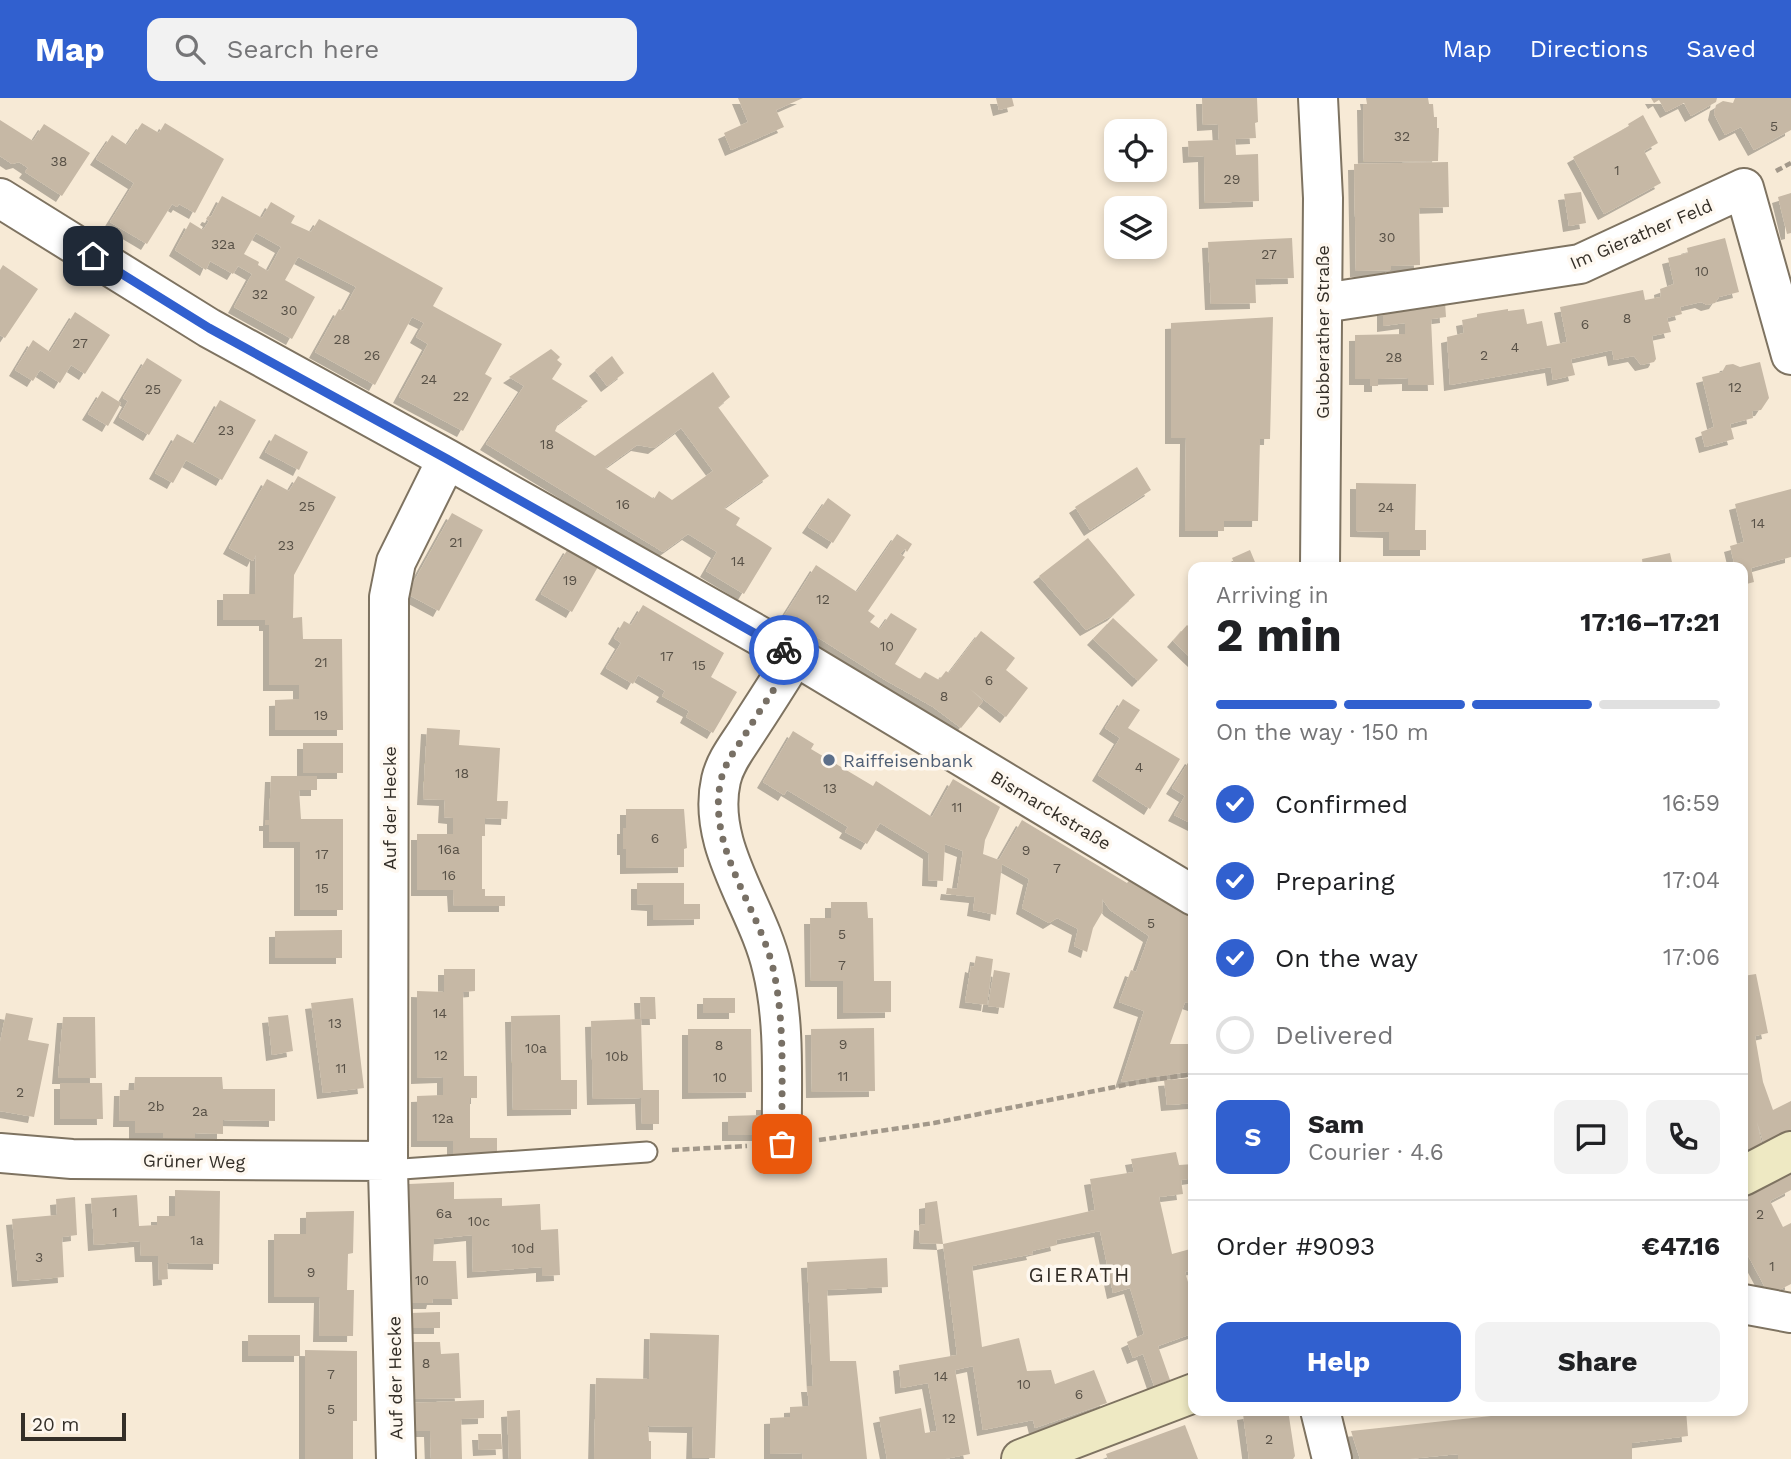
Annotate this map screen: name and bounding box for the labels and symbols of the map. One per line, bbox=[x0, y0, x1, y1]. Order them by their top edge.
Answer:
house number: 5 bbox=[1770, 118, 1778, 134]
house number: 32 bbox=[1394, 128, 1410, 144]
house number: 38 bbox=[51, 153, 67, 169]
house number: 1 bbox=[1614, 162, 1620, 178]
house number: 29 bbox=[1224, 171, 1240, 187]
street label: Im Gierather Feld bbox=[1566, 194, 1716, 274]
pin bbox=[63, 226, 123, 286]
house number: 30 bbox=[1379, 229, 1395, 245]
house number: 32a bbox=[211, 236, 235, 252]
street label: Gubberather Straße bbox=[1312, 245, 1333, 419]
house number: 27 bbox=[1261, 246, 1277, 262]
house number: 10 bbox=[1695, 263, 1709, 279]
house number: 32 bbox=[252, 286, 268, 302]
house number: 30 bbox=[281, 302, 297, 318]
house number: 8 bbox=[1623, 310, 1631, 326]
house number: 6 bbox=[1581, 316, 1589, 332]
house number: 28 bbox=[334, 331, 350, 347]
house number: 27 bbox=[72, 335, 88, 351]
house number: 4 bbox=[1511, 339, 1519, 355]
house number: 26 bbox=[364, 347, 380, 363]
house number: 2 bbox=[1480, 347, 1488, 363]
house number: 28 bbox=[1386, 349, 1402, 365]
house number: 24 bbox=[421, 371, 437, 387]
house number: 12 bbox=[1728, 379, 1742, 395]
house number: 25 bbox=[145, 381, 161, 397]
house number: 22 bbox=[453, 388, 469, 404]
house number: 23 bbox=[218, 422, 234, 438]
house number: 18 bbox=[540, 436, 554, 452]
house number: 16 bbox=[616, 496, 630, 512]
house number: 25 bbox=[299, 498, 315, 514]
house number: 24 bbox=[1378, 499, 1394, 515]
house number: 14 bbox=[1751, 515, 1765, 531]
house number: 21 bbox=[449, 534, 463, 550]
house number: 23 bbox=[278, 537, 294, 553]
house number: 14 bbox=[731, 553, 745, 569]
house number: 19 bbox=[563, 572, 577, 588]
house number: 12 bbox=[816, 591, 830, 607]
courier bbox=[749, 615, 819, 685]
house number: 10 bbox=[880, 638, 894, 654]
house number: 17 bbox=[660, 648, 674, 664]
house number: 21 bbox=[314, 654, 328, 670]
house number: 15 bbox=[692, 657, 706, 673]
house number: 6 bbox=[985, 672, 993, 688]
house number: 8 bbox=[940, 688, 948, 704]
house number: 19 bbox=[314, 707, 328, 723]
street label: Auf der Hecke bbox=[379, 746, 400, 870]
place label: Raiffeisenbank bbox=[843, 750, 973, 771]
marker: Raiffeisenbank bbox=[821, 752, 837, 768]
house number: 4 bbox=[1135, 759, 1143, 775]
house number: 18 bbox=[455, 765, 469, 781]
street label: Bismarckstraße bbox=[987, 766, 1115, 854]
house number: 13 bbox=[823, 780, 837, 796]
house number: 11 bbox=[952, 799, 962, 815]
house number: 6 bbox=[651, 830, 659, 846]
house number: 16a bbox=[438, 841, 460, 857]
house number: 9 bbox=[1022, 842, 1030, 858]
house number: 17 bbox=[315, 846, 329, 862]
house number: 7 bbox=[1053, 860, 1061, 876]
house number: 16 bbox=[442, 867, 456, 883]
house number: 15 bbox=[315, 880, 329, 896]
house number: 5 bbox=[1147, 915, 1155, 931]
house number: 5 bbox=[838, 926, 846, 942]
house number: 7 bbox=[838, 957, 846, 973]
house number: 14 bbox=[433, 1005, 447, 1021]
house number: 13 bbox=[328, 1015, 342, 1031]
house number: 9 bbox=[839, 1036, 847, 1052]
house number: 8 bbox=[715, 1037, 723, 1053]
house number: 10a bbox=[525, 1040, 547, 1056]
house number: 12 bbox=[434, 1047, 448, 1063]
house number: 10b bbox=[606, 1048, 628, 1064]
house number: 11 bbox=[336, 1060, 346, 1076]
house number: 11 bbox=[838, 1068, 848, 1084]
house number: 10 bbox=[713, 1069, 727, 1085]
house number: 2 bbox=[16, 1084, 24, 1100]
house number: 2b bbox=[148, 1098, 164, 1114]
house number: 2a bbox=[192, 1103, 208, 1119]
house number: 12a bbox=[432, 1110, 454, 1126]
pin bbox=[752, 1114, 812, 1174]
street label: Grüner Weg bbox=[143, 1150, 246, 1172]
house number: 1 bbox=[112, 1204, 118, 1220]
house number: 6a bbox=[436, 1205, 452, 1221]
house number: 2 bbox=[1756, 1206, 1764, 1222]
house number: 10c bbox=[468, 1213, 490, 1229]
house number: 1a bbox=[190, 1232, 204, 1248]
house number: 10d bbox=[512, 1240, 534, 1256]
house number: 3 bbox=[35, 1249, 43, 1265]
house number: 1 bbox=[1769, 1258, 1775, 1274]
district label: GIERATH bbox=[1029, 1262, 1131, 1287]
house number: 9 bbox=[307, 1264, 315, 1280]
house number: 10 bbox=[415, 1272, 429, 1288]
street label: Auf der Hecke bbox=[383, 1316, 407, 1440]
house number: 8 bbox=[422, 1355, 430, 1371]
house number: 7 bbox=[327, 1366, 335, 1382]
house number: 14 bbox=[934, 1368, 948, 1384]
house number: 10 bbox=[1017, 1376, 1031, 1392]
house number: 6 bbox=[1075, 1386, 1083, 1402]
house number: 5 bbox=[327, 1401, 335, 1417]
scale bar bbox=[21, 1410, 126, 1442]
house number: 12 bbox=[942, 1410, 956, 1426]
house number: 2 bbox=[1265, 1431, 1273, 1447]

